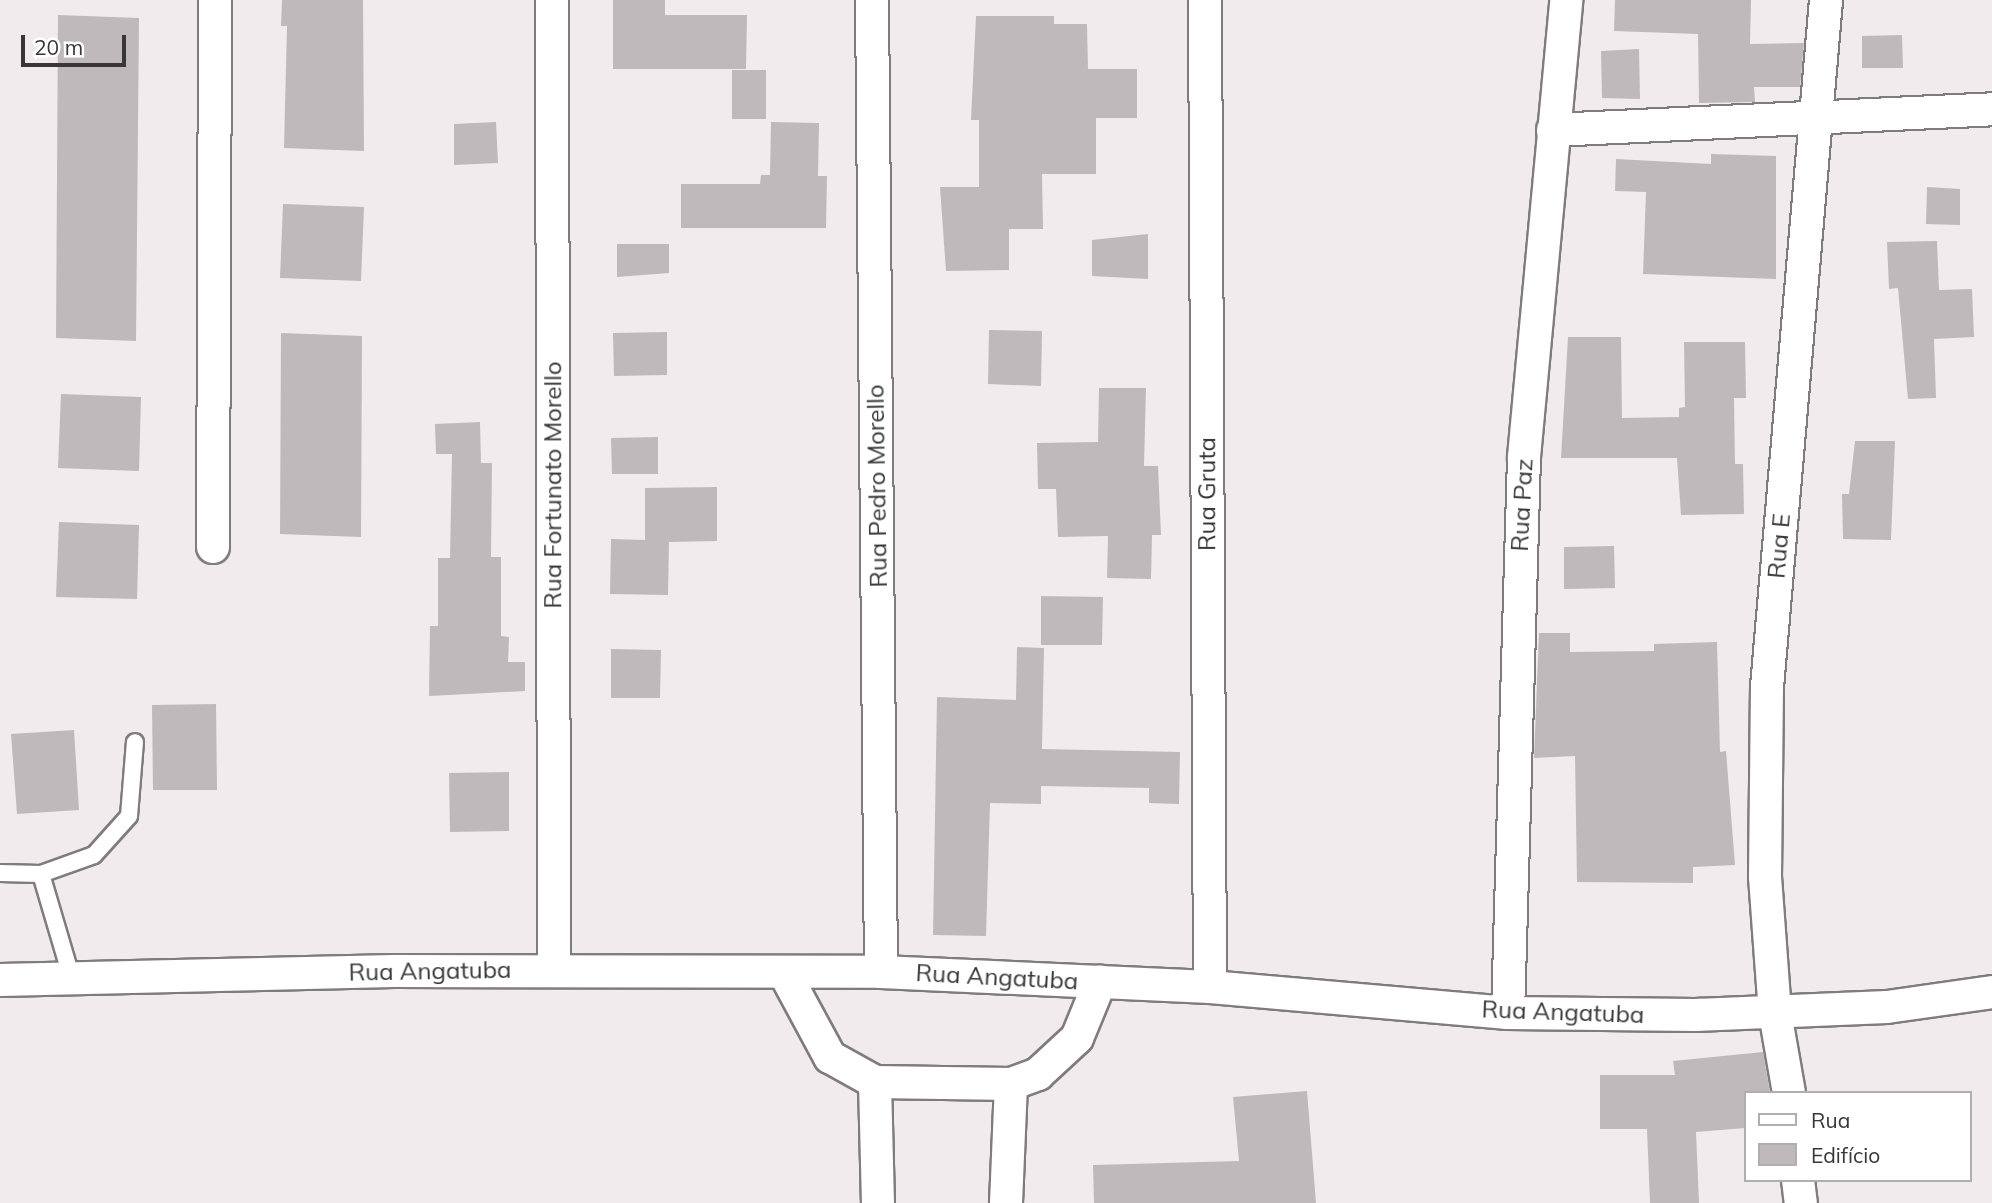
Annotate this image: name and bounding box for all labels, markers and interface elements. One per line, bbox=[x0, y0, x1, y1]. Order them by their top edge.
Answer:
scale bar bbox=[24, 21, 130, 65]
text: 20 m bbox=[34, 34, 83, 60]
street label: Rua Fortunato Morello bbox=[539, 361, 567, 609]
street label: Rua Pedro Morello bbox=[861, 384, 893, 588]
street label: Rua Gruta bbox=[1193, 437, 1221, 551]
street label: Rua Paz bbox=[1505, 458, 1539, 552]
street label: Rua E bbox=[1762, 512, 1796, 580]
street label: Rua Angatuba bbox=[348, 955, 512, 987]
street label: Rua Angatuba bbox=[915, 958, 1079, 996]
street label: Rua Angatuba bbox=[1481, 995, 1645, 1029]
legend bbox=[1744, 1091, 1971, 1182]
text: Rua bbox=[1811, 1107, 1850, 1133]
text: Edifício bbox=[1811, 1142, 1880, 1168]

